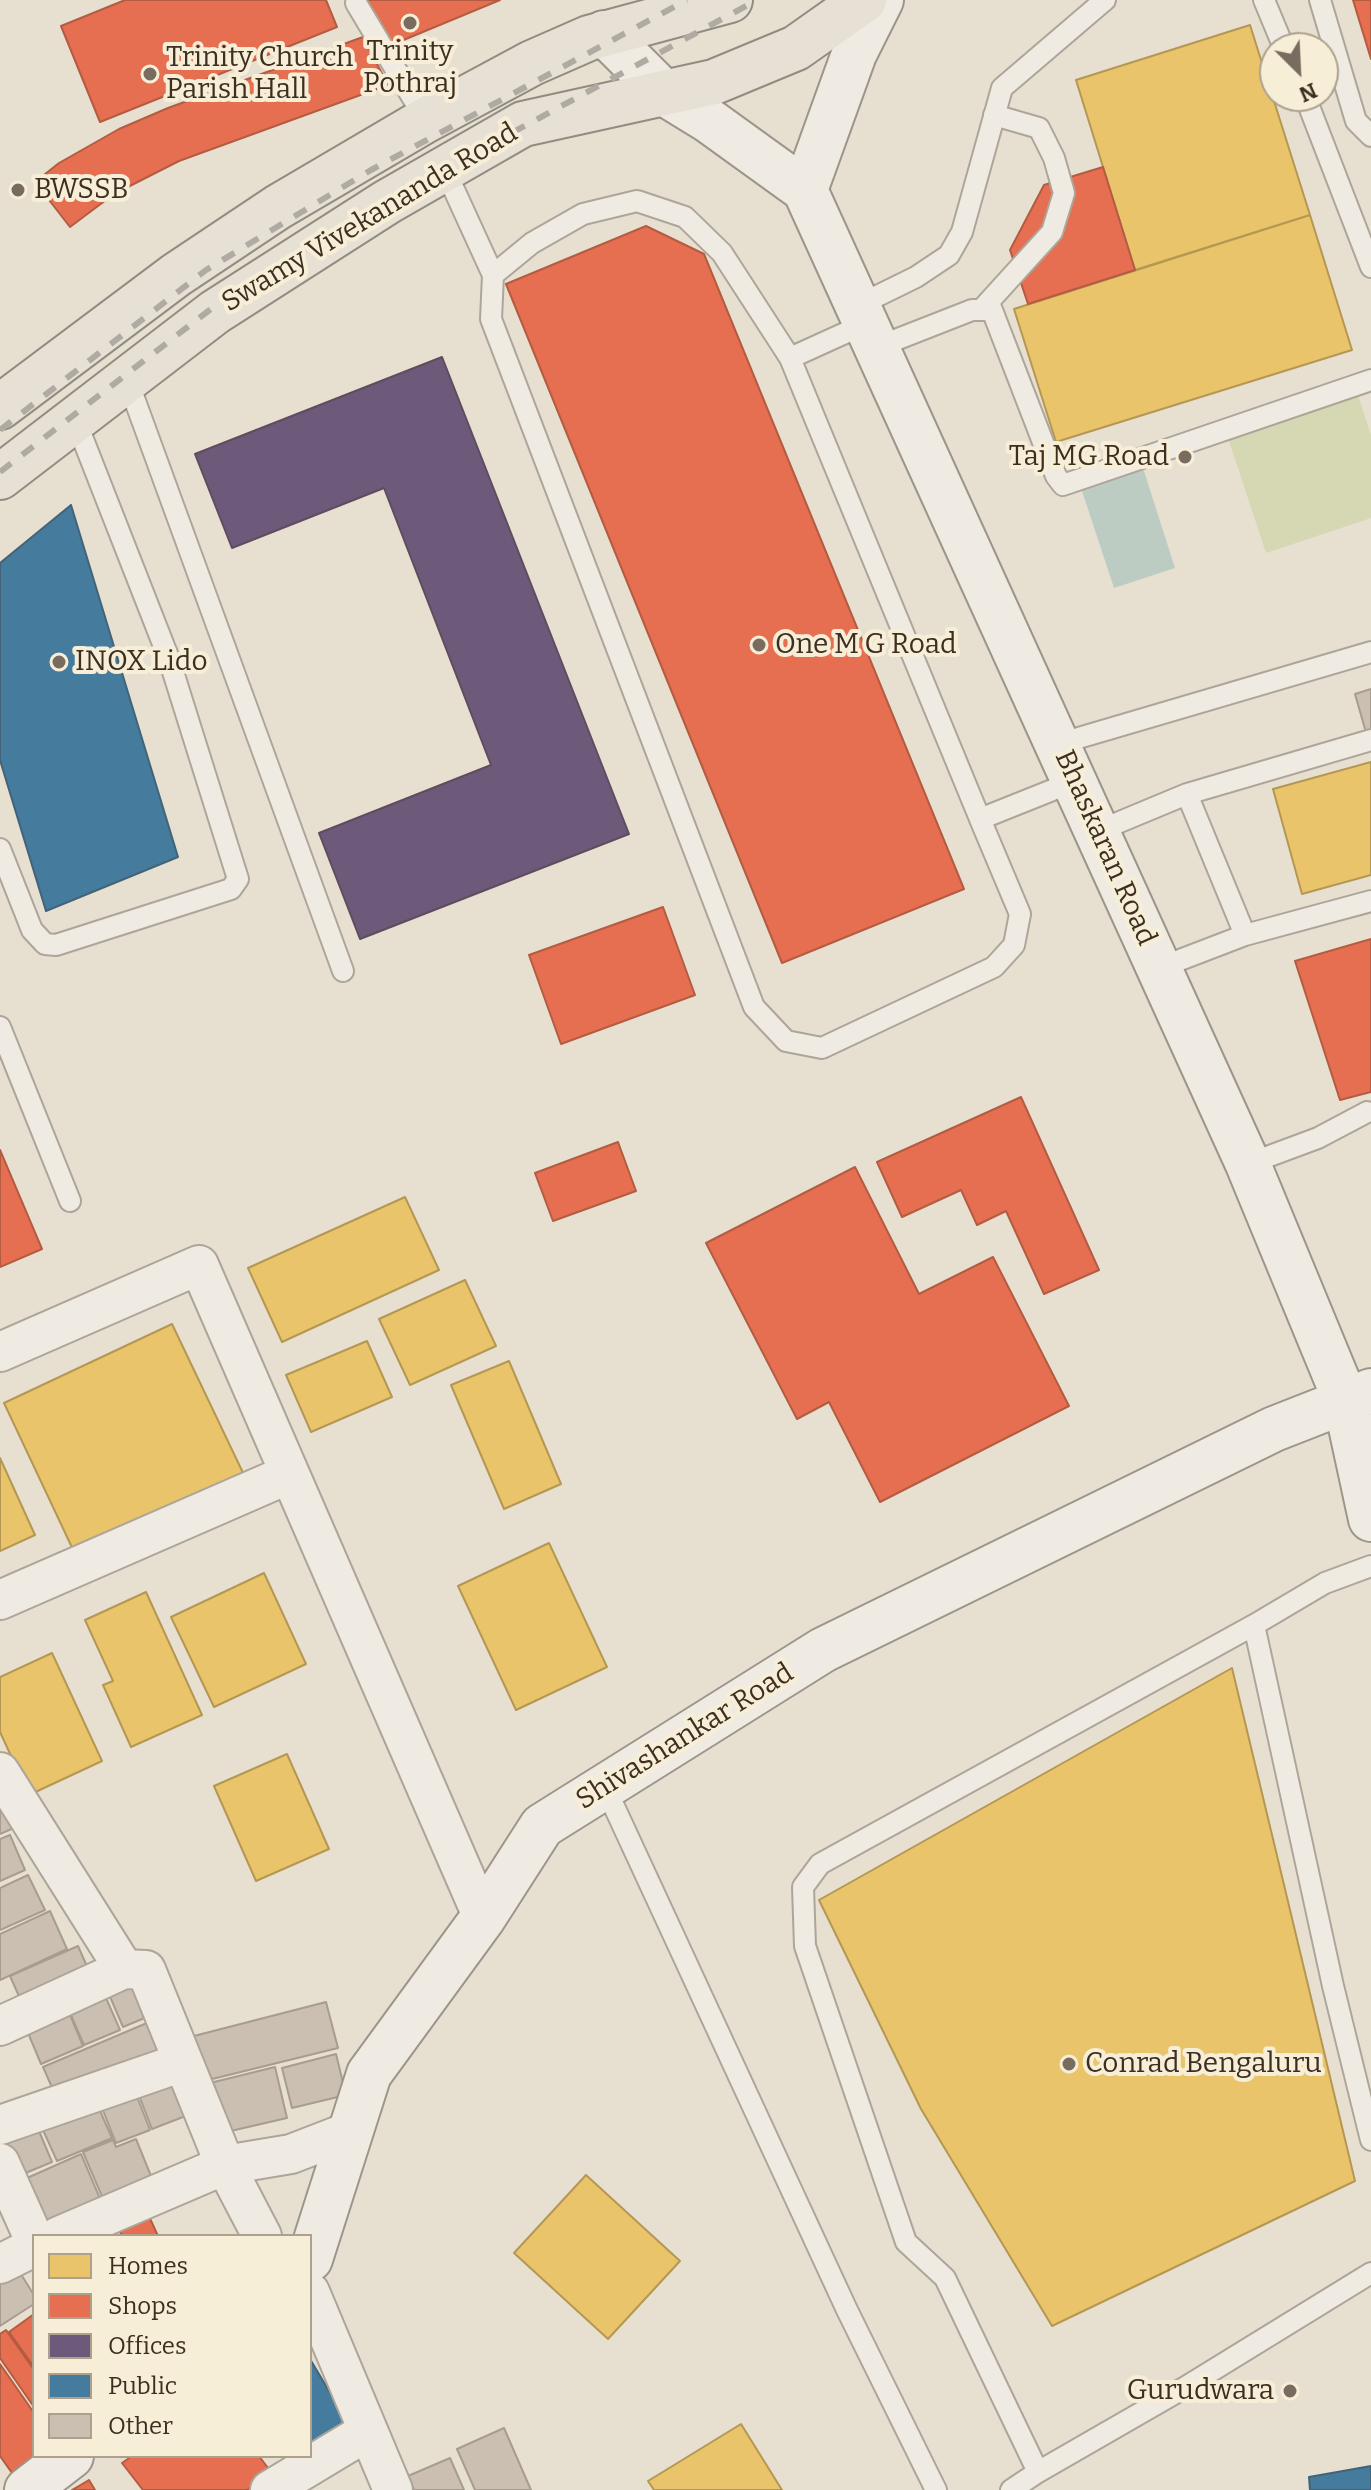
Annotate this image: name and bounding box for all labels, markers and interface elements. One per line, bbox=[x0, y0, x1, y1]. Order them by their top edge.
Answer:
marker: Trinity Pothraj bbox=[401, 14, 419, 32]
north arrow bbox=[1259, 32, 1339, 112]
place label: Trinity Pothraj bbox=[363, 35, 457, 101]
place label: Trinity Church Parish Hall bbox=[166, 41, 353, 107]
marker: Trinity Church Parish Hall bbox=[141, 65, 159, 83]
text: N bbox=[1295, 77, 1321, 108]
street label: Swamy Vivekananda Road bbox=[216, 116, 524, 320]
place label: BWSSB bbox=[34, 173, 129, 207]
marker: BWSSB bbox=[9, 181, 27, 199]
place label: Taj MG Road bbox=[1009, 440, 1169, 474]
marker: Taj MG Road bbox=[1176, 448, 1194, 466]
place label: One M G Road bbox=[775, 628, 957, 662]
marker: One M G Road bbox=[750, 636, 768, 654]
place label: INOX Lido bbox=[75, 645, 207, 679]
marker: INOX Lido bbox=[50, 653, 68, 671]
street label: Bhaskaran Road bbox=[1047, 745, 1163, 951]
street label: Shivashankar Road bbox=[570, 1657, 800, 1817]
place label: Conrad Bengaluru bbox=[1085, 2047, 1322, 2081]
marker: Conrad Bengaluru bbox=[1060, 2055, 1078, 2073]
legend bbox=[32, 2234, 312, 2458]
text: Homes bbox=[108, 2252, 188, 2280]
text: Shops bbox=[108, 2292, 177, 2320]
text: Offices bbox=[108, 2332, 186, 2360]
text: Public bbox=[108, 2372, 177, 2400]
place label: Gurudwara bbox=[1127, 2374, 1274, 2408]
marker: Gurudwara bbox=[1281, 2382, 1299, 2400]
text: Other bbox=[108, 2412, 173, 2440]

